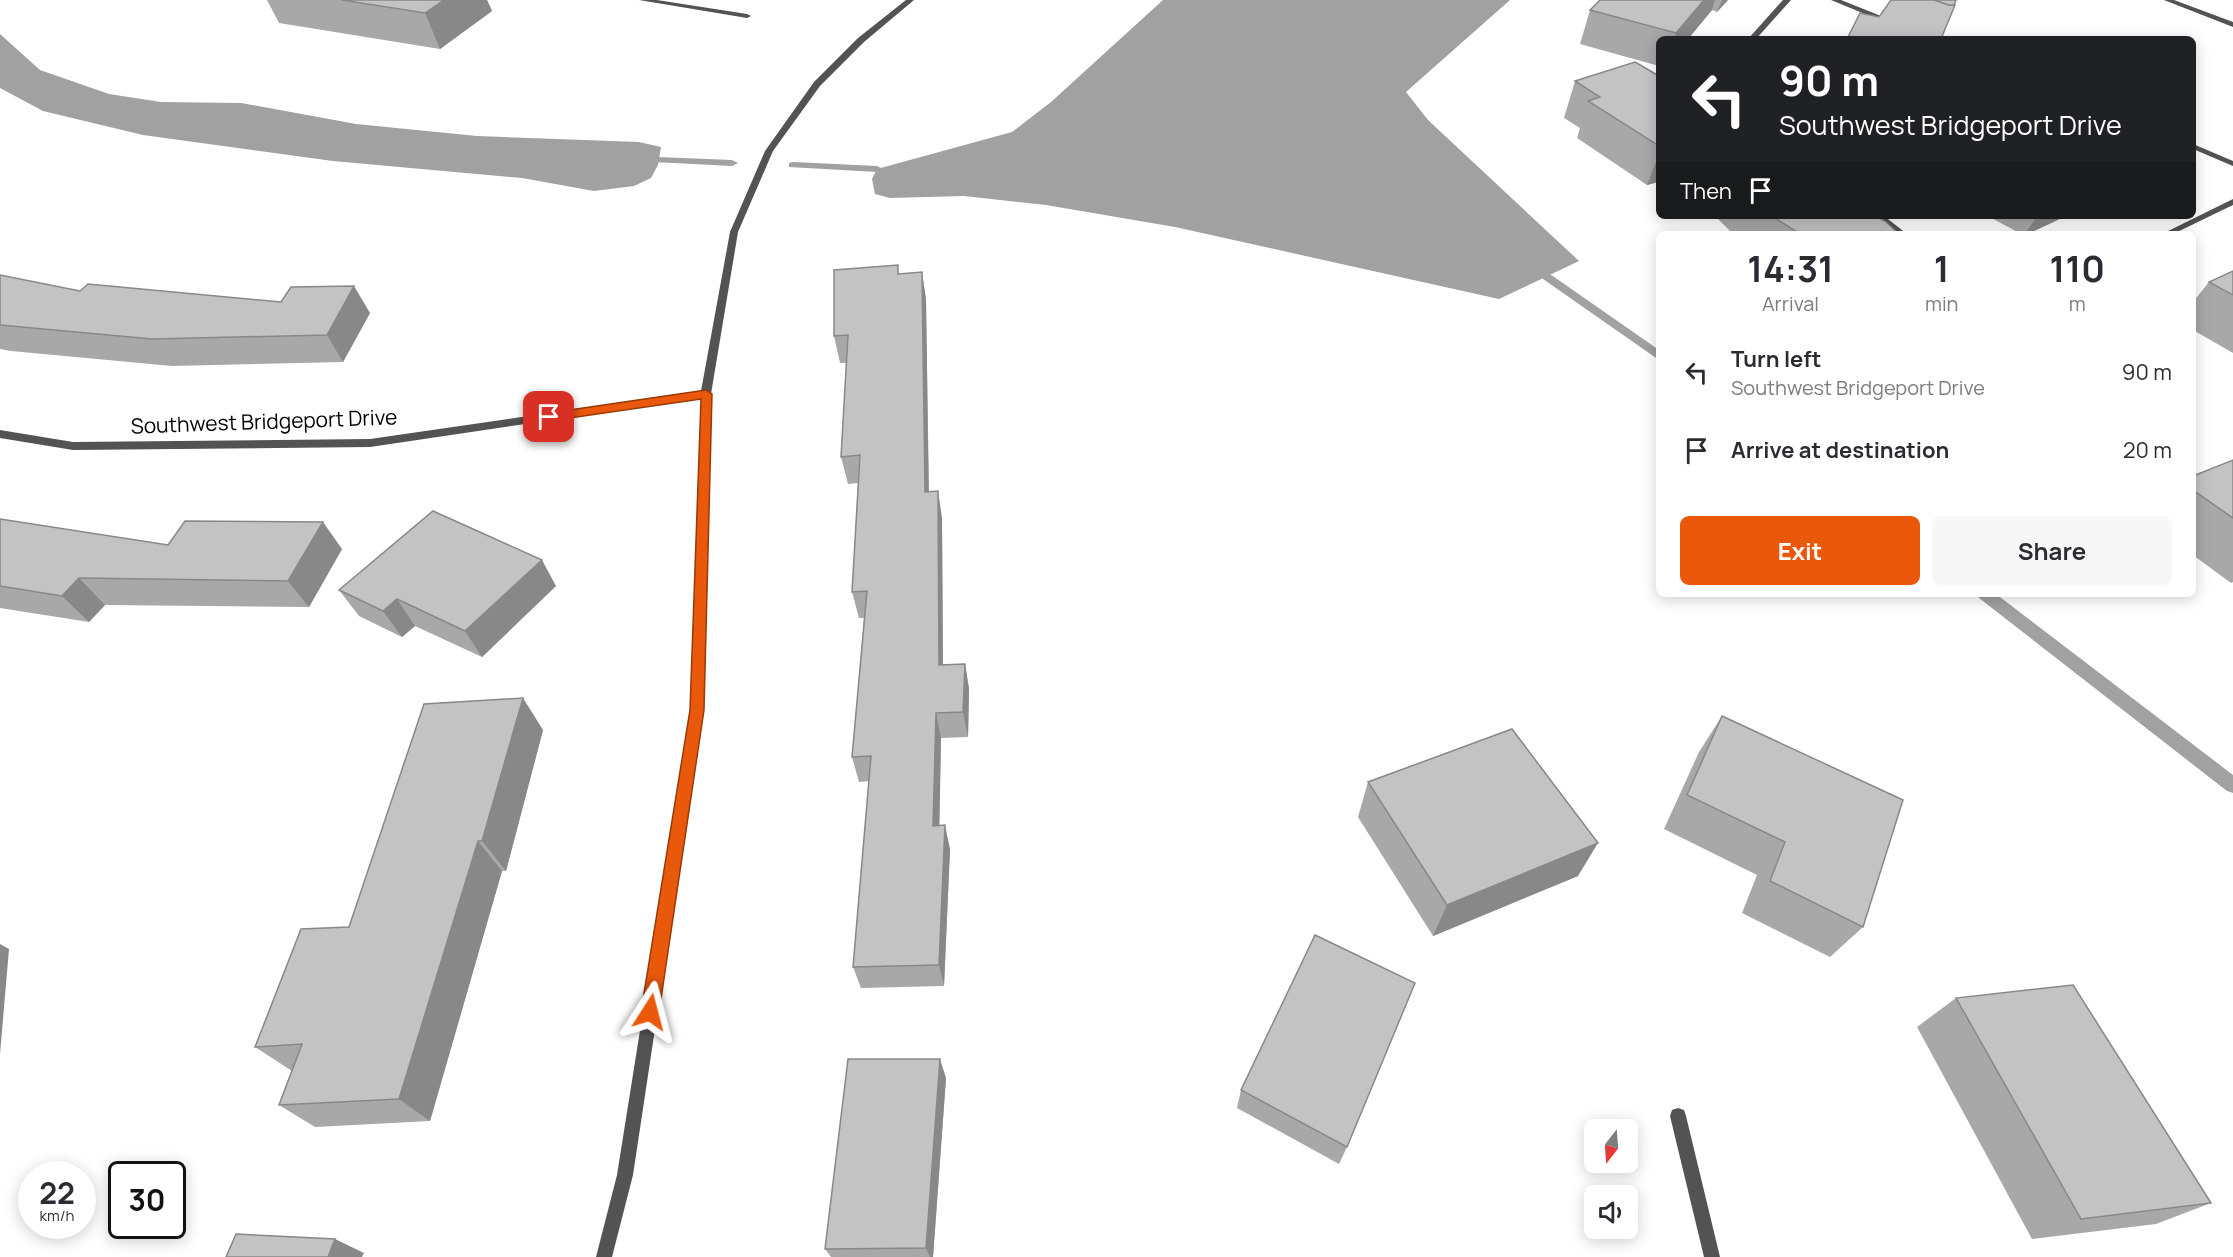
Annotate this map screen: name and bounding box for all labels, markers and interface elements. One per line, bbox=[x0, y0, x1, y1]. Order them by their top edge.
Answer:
text: 90 m bbox=[1779, 51, 1879, 109]
icon: left bbox=[1680, 60, 1758, 138]
text: Southwest Bridgeport Drive bbox=[1779, 106, 2122, 143]
icon: arrive bbox=[1744, 174, 1777, 207]
text: Then bbox=[1680, 176, 1732, 206]
text: 14:31 bbox=[1747, 244, 1834, 293]
text: 1 bbox=[1934, 244, 1950, 293]
text: 110 bbox=[2050, 244, 2105, 293]
text: Arrival bbox=[1762, 290, 1819, 317]
text: min bbox=[1925, 290, 1958, 317]
text: m bbox=[2069, 290, 2086, 317]
text: Turn left bbox=[1731, 344, 1821, 374]
icon: left bbox=[1680, 356, 1713, 389]
text: 90 m bbox=[2122, 357, 2172, 387]
text: Southwest Bridgeport Drive bbox=[1731, 374, 1985, 401]
pin bbox=[523, 391, 574, 442]
icon: arrive bbox=[532, 400, 565, 433]
street label: Southwest Bridgeport Drive bbox=[130, 402, 398, 440]
icon: arrive bbox=[1680, 434, 1713, 467]
text: Arrive at destination bbox=[1731, 435, 1949, 465]
text: 20 m bbox=[2123, 435, 2172, 465]
button: Exit bbox=[1680, 516, 1920, 585]
button: Share bbox=[1932, 516, 2172, 585]
position arrow bbox=[618, 980, 682, 1044]
north arrow bbox=[1584, 1119, 1638, 1173]
map controls bbox=[1584, 1119, 1638, 1239]
speed limit sign: 30 bbox=[108, 1161, 186, 1239]
text: 22 bbox=[39, 1172, 75, 1213]
button: sound bbox=[1584, 1185, 1638, 1239]
text: km/h bbox=[40, 1205, 74, 1226]

